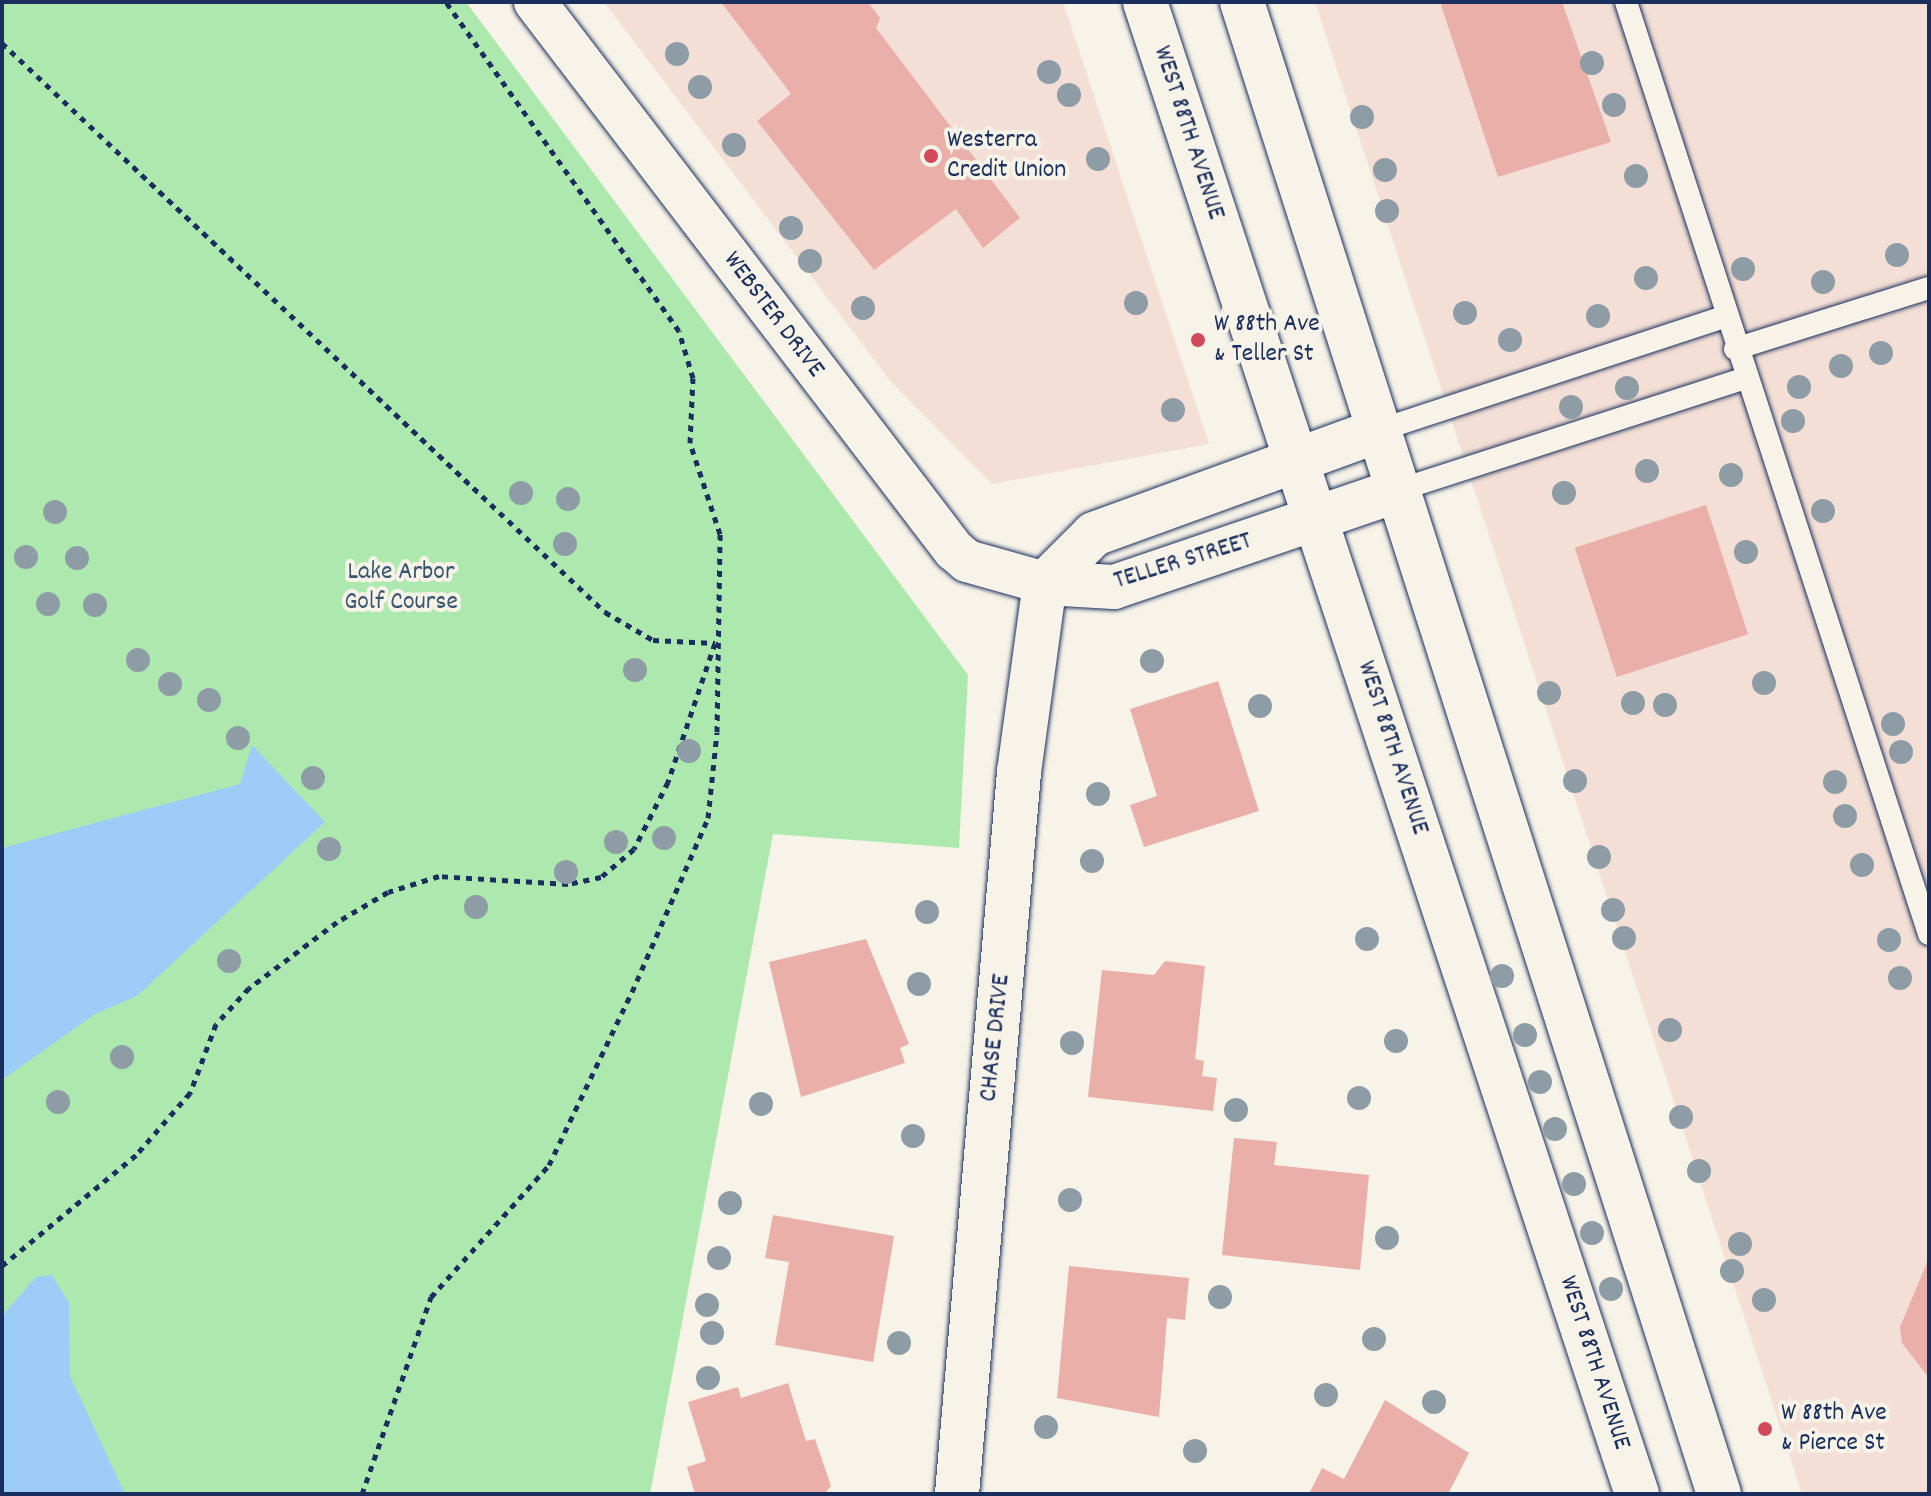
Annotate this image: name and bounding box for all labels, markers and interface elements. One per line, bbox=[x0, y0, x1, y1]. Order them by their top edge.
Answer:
street label: WEST 88TH AVENUE bbox=[1145, 42, 1231, 224]
place label: Westerra Credit Union bbox=[947, 125, 1066, 186]
marker: Westerra Credit Union bbox=[922, 147, 940, 165]
street label: WEBSTER DRIVE bbox=[715, 246, 831, 384]
place label: W 88th Ave & Teller St bbox=[1214, 309, 1320, 370]
marker: W 88th Ave & Teller St bbox=[1189, 331, 1207, 349]
street label: TELLER STREET bbox=[1110, 526, 1256, 598]
park label: Lake Arbor Golf Course bbox=[344, 557, 458, 618]
street label: WEST 88TH AVENUE bbox=[1349, 657, 1435, 839]
street label: CHASE DRIVE bbox=[974, 973, 1018, 1103]
street label: WEST 88TH AVENUE bbox=[1551, 1272, 1637, 1454]
place label: W 88th Ave & Pierce St bbox=[1781, 1398, 1887, 1460]
marker: W 88th Ave & Pierce St bbox=[1756, 1420, 1774, 1438]

